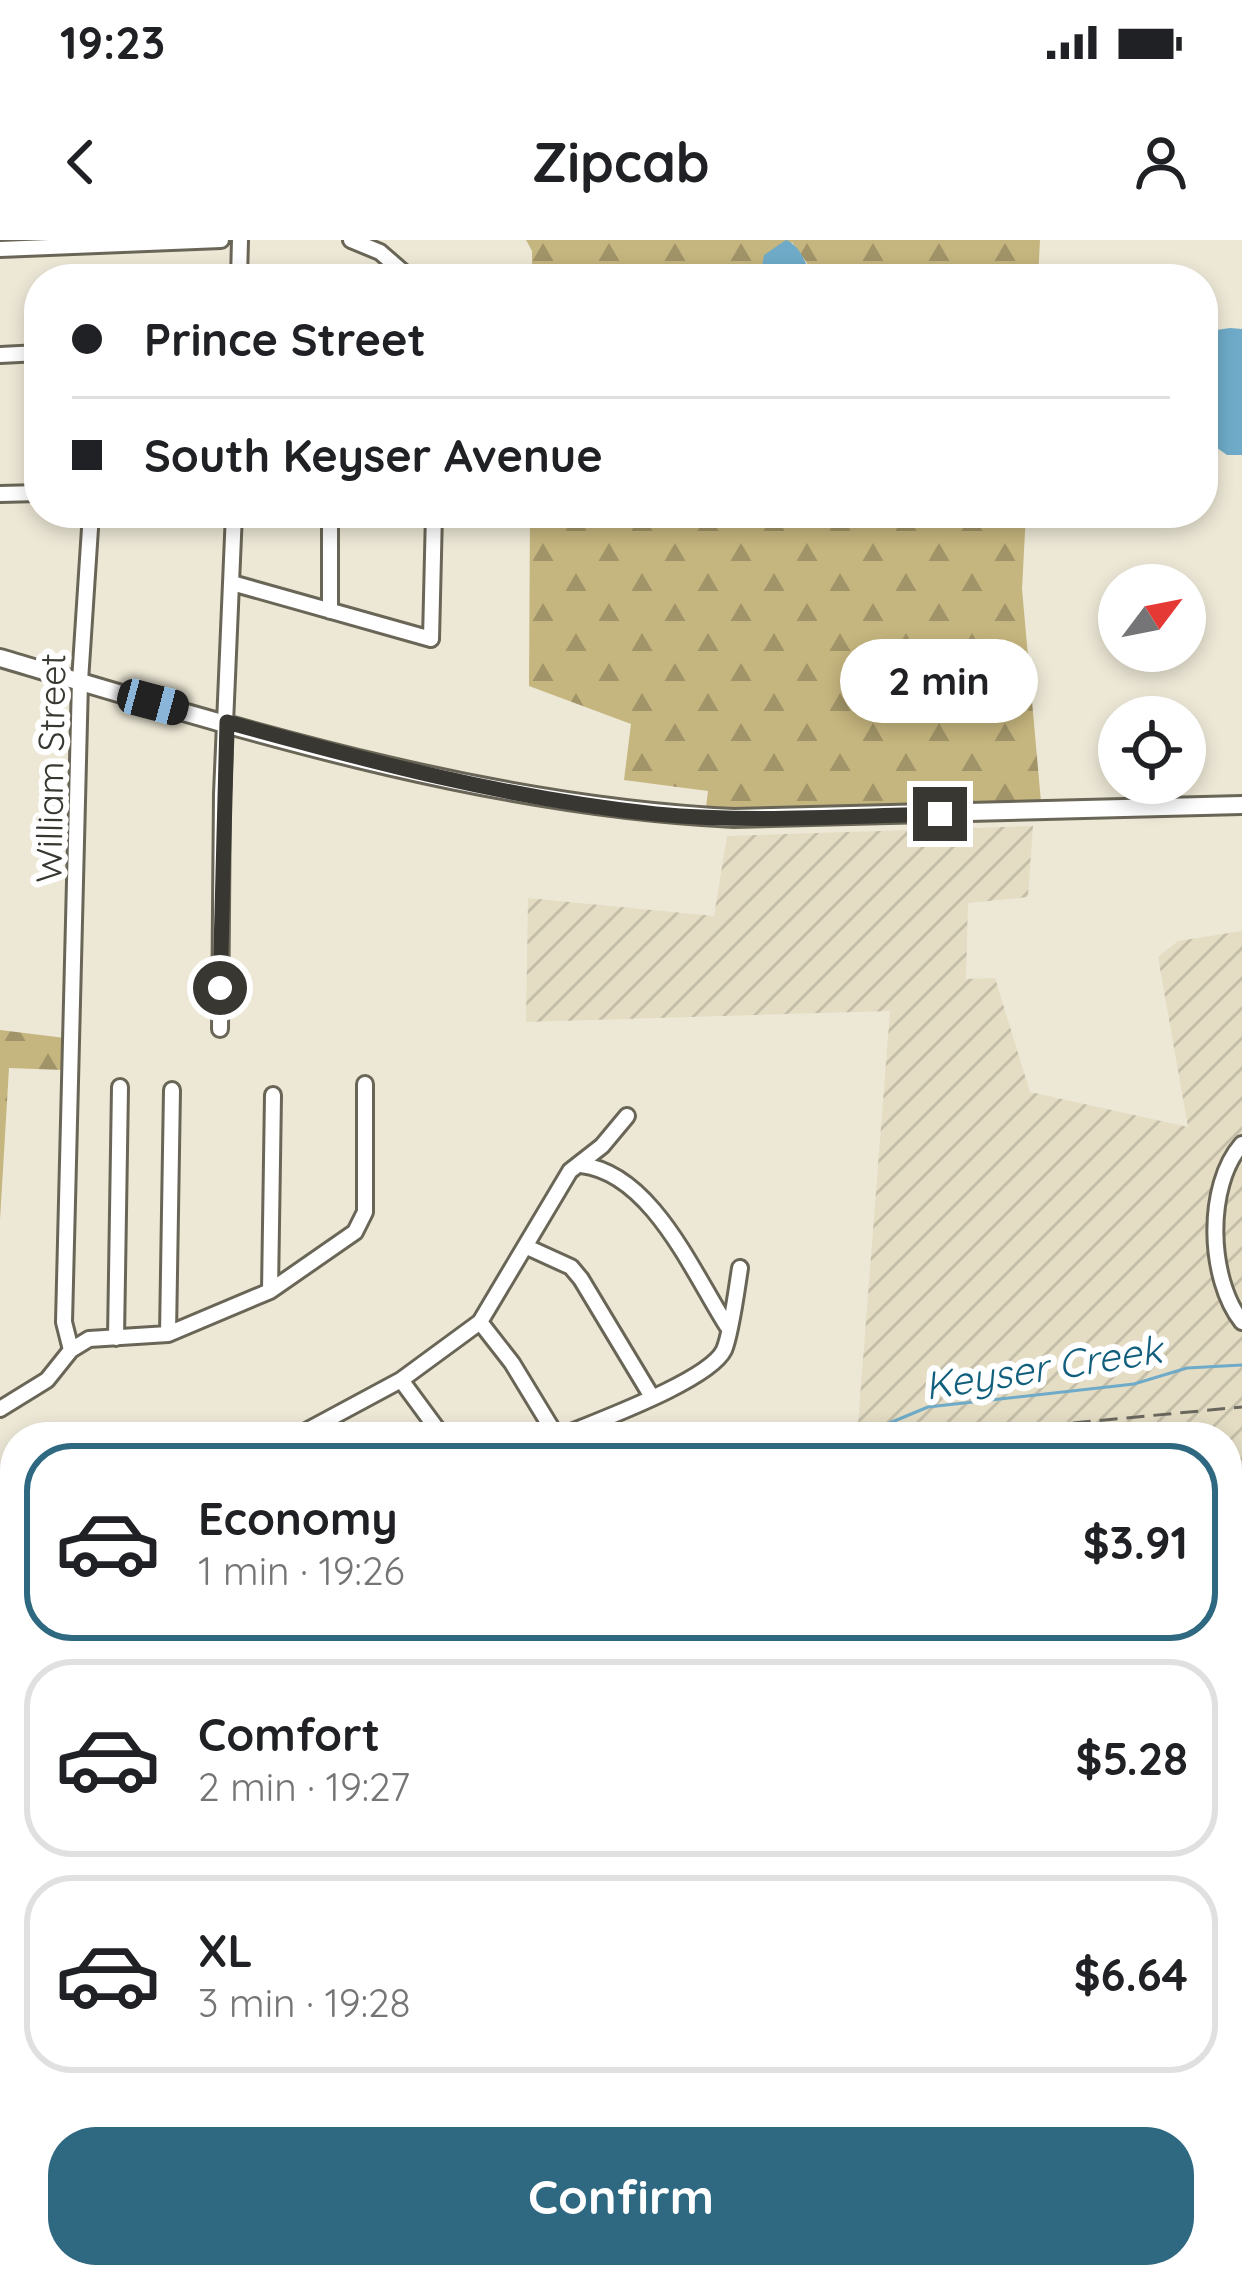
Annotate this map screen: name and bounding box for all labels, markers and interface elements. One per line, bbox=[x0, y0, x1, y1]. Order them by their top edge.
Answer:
text: 19:23 bbox=[60, 14, 165, 70]
text: Zipcab bbox=[532, 128, 710, 196]
icon: back bbox=[48, 129, 114, 195]
icon: person bbox=[1128, 129, 1194, 195]
text: Prince Street bbox=[144, 311, 426, 367]
text: South Keyser Avenue bbox=[144, 427, 603, 483]
north arrow bbox=[1098, 564, 1206, 672]
map controls bbox=[1098, 564, 1206, 804]
callout: 2 min bbox=[841, 640, 1039, 724]
street label: William Street bbox=[25, 653, 75, 883]
text: 2 min bbox=[888, 656, 990, 705]
car bbox=[114, 675, 192, 729]
button: locate bbox=[1098, 696, 1206, 804]
route end bbox=[913, 787, 967, 841]
route start bbox=[193, 961, 247, 1015]
water label: Keyser Creek bbox=[921, 1324, 1168, 1410]
icon: car bbox=[54, 1488, 162, 1596]
text: Economy bbox=[198, 1490, 398, 1546]
text: $3.91 bbox=[1083, 1514, 1188, 1570]
text: 1 min · 19:26 bbox=[198, 1546, 405, 1595]
icon: car bbox=[54, 1704, 162, 1812]
text: Comfort bbox=[198, 1706, 380, 1762]
text: $5.28 bbox=[1076, 1730, 1188, 1786]
text: 2 min · 19:27 bbox=[198, 1762, 410, 1811]
icon: car bbox=[54, 1920, 162, 2028]
text: XL bbox=[198, 1922, 253, 1978]
text: $6.64 bbox=[1074, 1946, 1188, 2002]
text: 3 min · 19:28 bbox=[198, 1978, 411, 2027]
button: Confirm bbox=[48, 2127, 1194, 2265]

